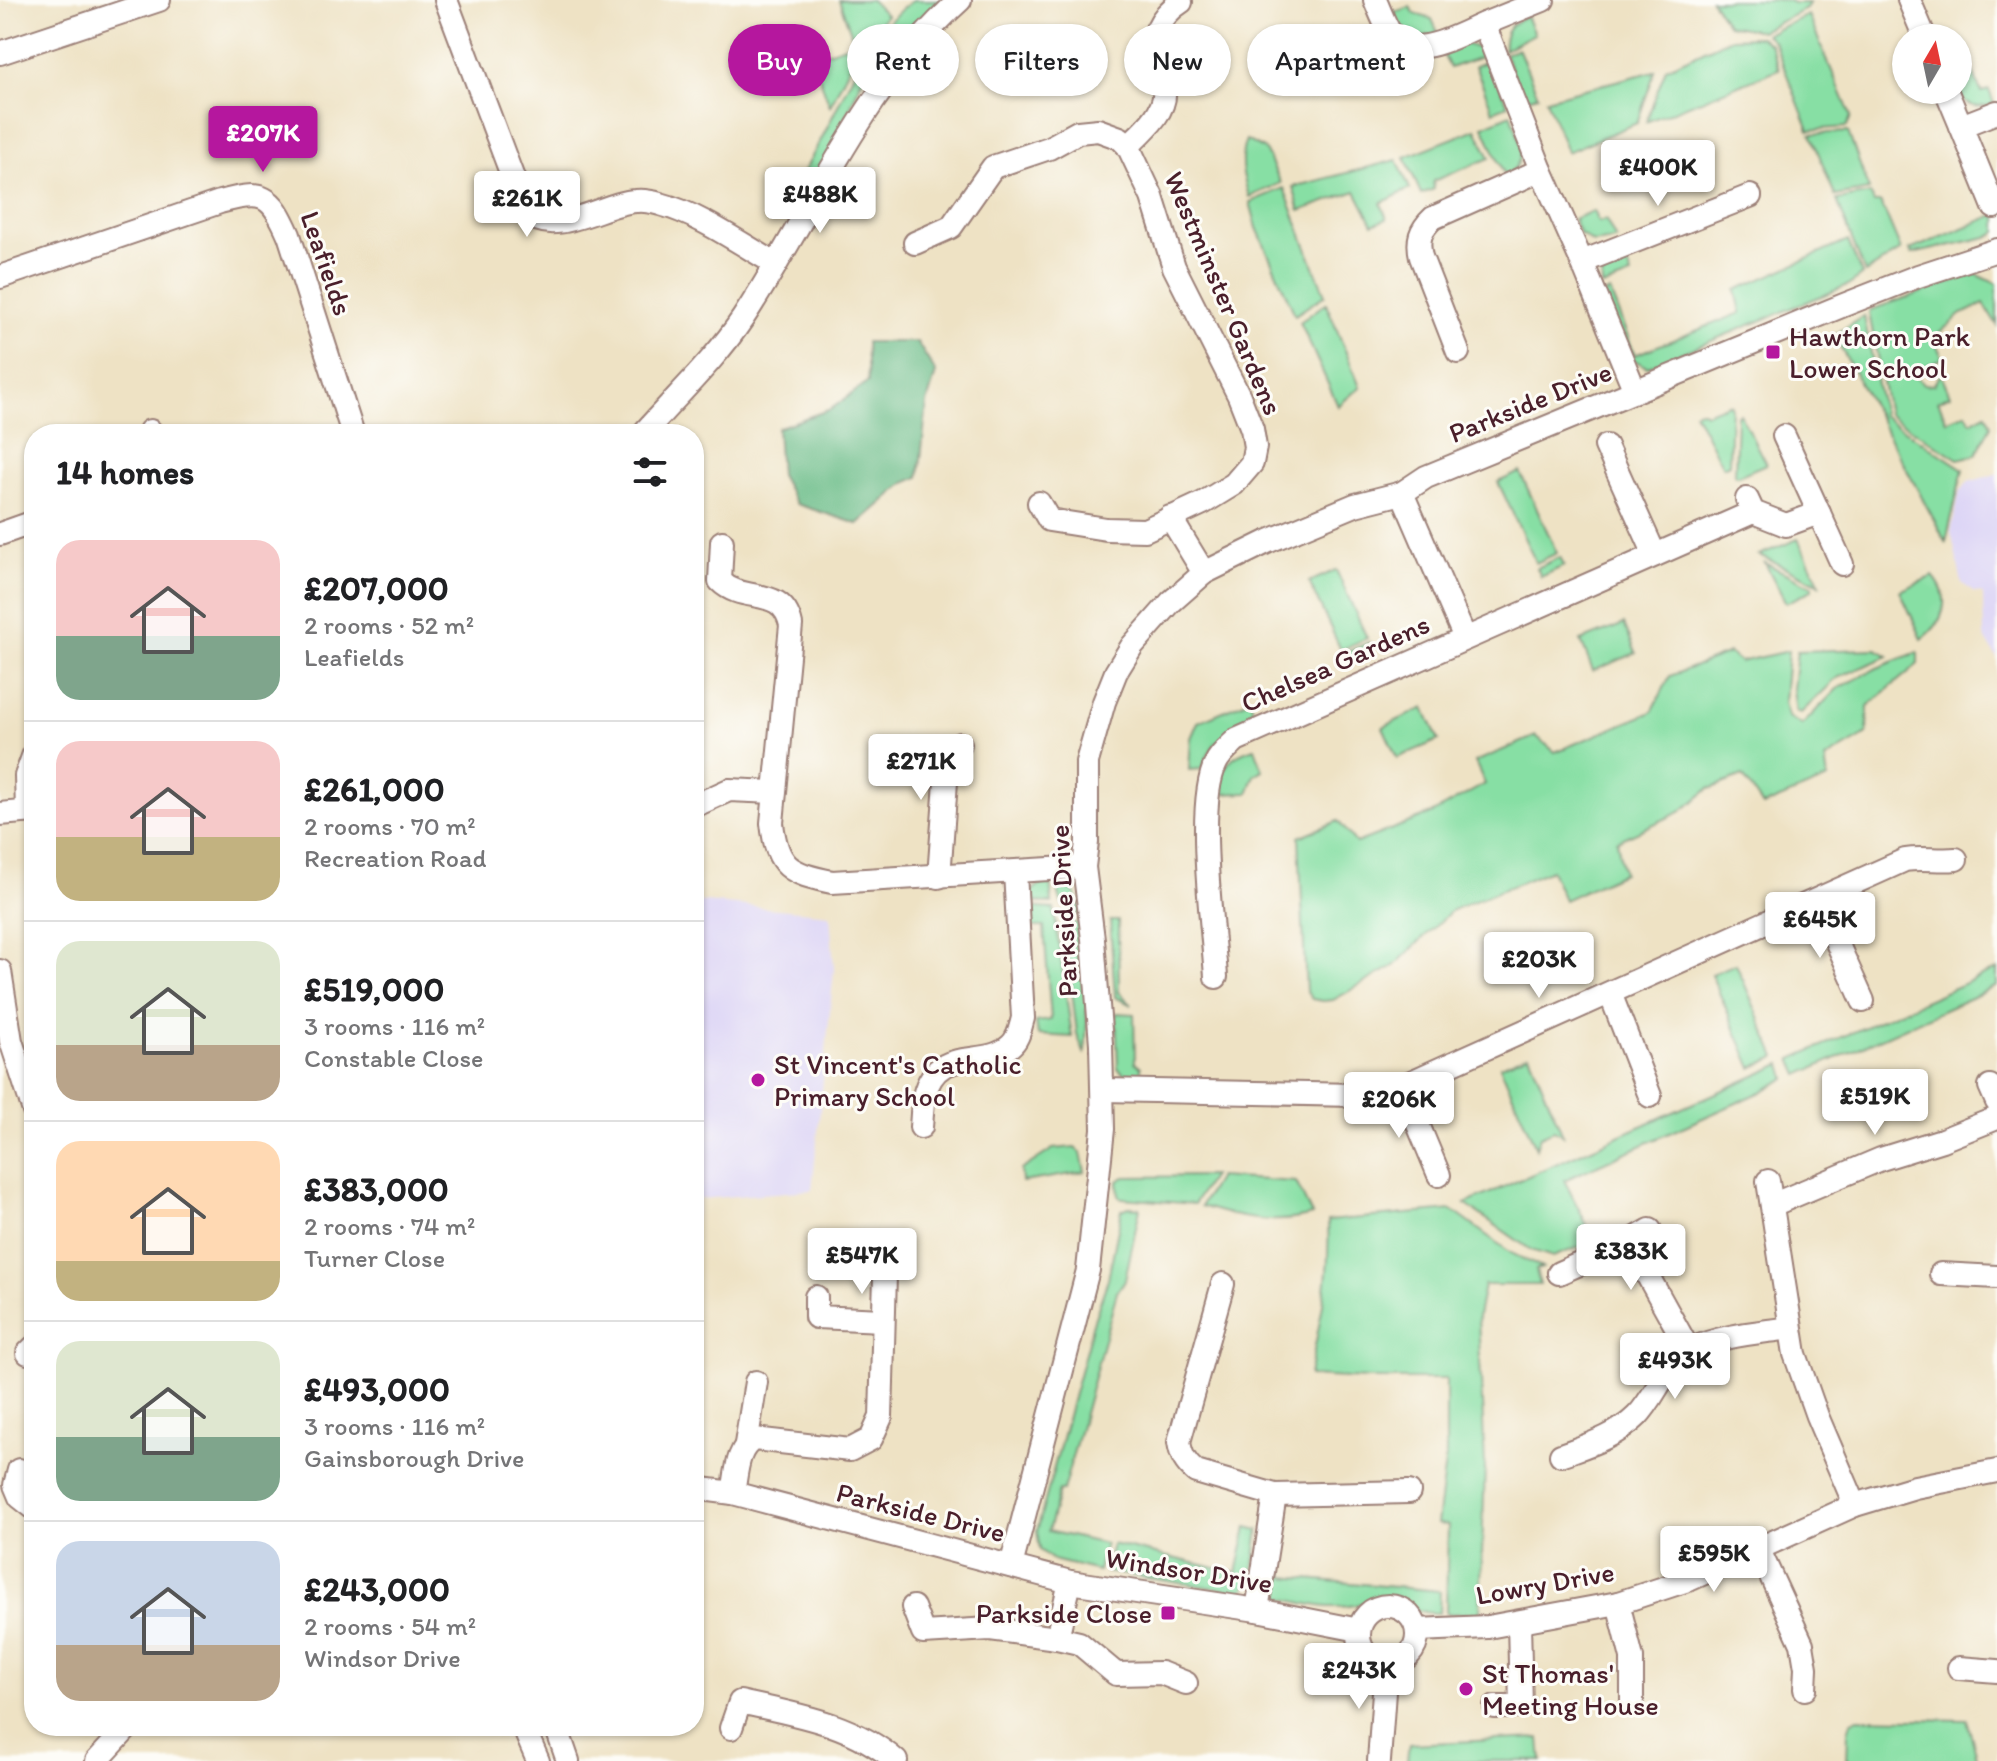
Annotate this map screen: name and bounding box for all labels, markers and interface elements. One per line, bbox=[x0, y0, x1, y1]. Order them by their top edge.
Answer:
chip: Buy bbox=[728, 24, 831, 96]
chip: Rent bbox=[847, 24, 959, 96]
chip: Filters bbox=[975, 24, 1108, 96]
chip: New bbox=[1124, 24, 1231, 96]
chip: Apartment bbox=[1247, 24, 1434, 96]
north arrow bbox=[1892, 24, 1972, 104]
map controls bbox=[1892, 24, 1972, 104]
pin: £207K bbox=[207, 106, 319, 174]
text: £207K bbox=[226, 116, 300, 148]
pin: £400K bbox=[1602, 140, 1714, 208]
text: £400K bbox=[1619, 150, 1697, 182]
street label: Westminster Gardens bbox=[1157, 166, 1291, 420]
pin: £488K bbox=[764, 167, 876, 235]
pin: £261K bbox=[471, 171, 583, 239]
text: £488K bbox=[783, 177, 857, 209]
text: £261K bbox=[492, 181, 562, 213]
street label: Leafields bbox=[293, 206, 361, 320]
place label: Hawthorn Park Lower School bbox=[1789, 319, 1971, 385]
marker: Hawthorn Park Lower School bbox=[1764, 343, 1782, 361]
street label: Parkside Drive bbox=[1444, 354, 1616, 450]
icon: filters bbox=[628, 450, 672, 494]
text: 14 homes bbox=[56, 452, 194, 493]
text: £207,000 bbox=[304, 568, 449, 609]
icon: home bbox=[120, 572, 216, 668]
street label: Chelsea Gardens bbox=[1235, 606, 1435, 720]
text: 2 rooms · 52 m² bbox=[304, 609, 474, 641]
text: Leafields bbox=[304, 641, 404, 673]
pin: £271K bbox=[865, 734, 977, 802]
text: £271K bbox=[886, 744, 956, 776]
text: £261,000 bbox=[304, 769, 445, 810]
icon: home bbox=[120, 773, 216, 869]
text: 2 rooms · 70 m² bbox=[304, 810, 476, 842]
street label: Parkside Drive bbox=[1042, 824, 1084, 998]
text: Recreation Road bbox=[304, 842, 486, 874]
pin: £645K bbox=[1764, 892, 1876, 960]
text: £645K bbox=[1783, 902, 1857, 934]
pin: £203K bbox=[1483, 932, 1595, 1000]
text: £203K bbox=[1502, 942, 1576, 974]
text: £519,000 bbox=[304, 969, 445, 1010]
icon: home bbox=[120, 973, 216, 1069]
text: 3 rooms · 116 m² bbox=[304, 1010, 485, 1042]
text: Constable Close bbox=[304, 1042, 483, 1074]
place label: St Vincent's Catholic Primary School bbox=[774, 1047, 1022, 1113]
pin: £519K bbox=[1819, 1069, 1931, 1137]
marker: St Vincent's Catholic Primary School bbox=[749, 1071, 767, 1089]
pin: £206K bbox=[1343, 1072, 1455, 1140]
text: £519K bbox=[1840, 1079, 1910, 1111]
text: £206K bbox=[1362, 1082, 1436, 1114]
text: £383,000 bbox=[304, 1169, 449, 1210]
icon: home bbox=[120, 1173, 216, 1269]
text: 2 rooms · 74 m² bbox=[304, 1210, 475, 1242]
pin: £383K bbox=[1575, 1224, 1687, 1292]
pin: £547K bbox=[806, 1228, 918, 1296]
text: £383K bbox=[1594, 1234, 1668, 1266]
text: £547K bbox=[826, 1238, 898, 1270]
text: Turner Close bbox=[304, 1242, 445, 1274]
pin: £493K bbox=[1619, 1333, 1731, 1401]
text: £493K bbox=[1638, 1343, 1712, 1375]
text: £493,000 bbox=[304, 1369, 450, 1410]
icon: home bbox=[120, 1373, 216, 1469]
text: 3 rooms · 116 m² bbox=[304, 1410, 485, 1442]
text: Gainsborough Drive bbox=[304, 1442, 525, 1474]
street label: Parkside Drive bbox=[833, 1475, 1009, 1549]
pin: £595K bbox=[1658, 1526, 1770, 1594]
text: £595K bbox=[1678, 1536, 1750, 1568]
street label: Windsor Drive bbox=[1103, 1540, 1275, 1600]
street label: Lowry Drive bbox=[1473, 1554, 1617, 1612]
text: £243,000 bbox=[304, 1569, 450, 1610]
icon: home bbox=[120, 1573, 216, 1669]
place label: Parkside Close bbox=[976, 1596, 1152, 1630]
marker: Parkside Close bbox=[1159, 1604, 1177, 1622]
text: 2 rooms · 54 m² bbox=[304, 1610, 476, 1642]
text: Windsor Drive bbox=[304, 1642, 461, 1674]
pin: £243K bbox=[1303, 1643, 1415, 1711]
text: £243K bbox=[1322, 1653, 1396, 1685]
place label: St Thomas' Meeting House bbox=[1482, 1656, 1659, 1722]
marker: St Thomas' Meeting House bbox=[1457, 1680, 1475, 1698]

